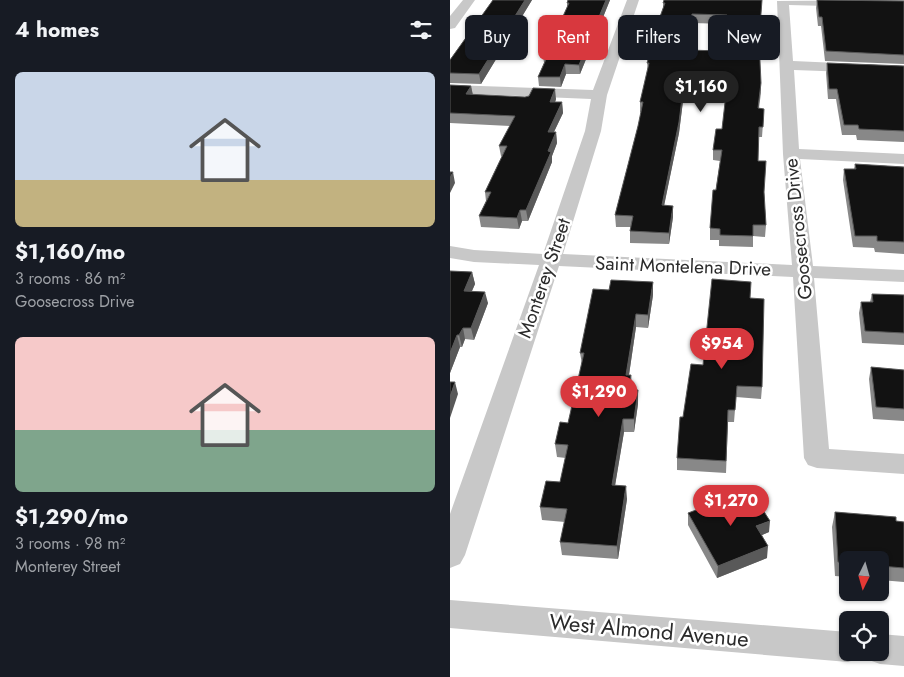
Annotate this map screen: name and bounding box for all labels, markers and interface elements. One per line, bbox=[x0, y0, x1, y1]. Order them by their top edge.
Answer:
text: 4 homes bbox=[15, 15, 99, 45]
chip: Buy bbox=[465, 15, 528, 60]
chip: Rent bbox=[538, 15, 608, 60]
chip: Filters bbox=[618, 15, 698, 60]
chip: New bbox=[708, 15, 780, 60]
icon: filters bbox=[407, 16, 435, 44]
pin: $1,160 bbox=[660, 70, 742, 113]
text: $1,160 bbox=[675, 75, 727, 98]
icon: home bbox=[180, 105, 270, 195]
street label: Goosecross Drive bbox=[777, 157, 819, 301]
street label: Monterey Street bbox=[511, 214, 577, 342]
text: $1,160/mo bbox=[15, 237, 125, 267]
street label: Saint Montelena Drive bbox=[595, 249, 772, 283]
text: 3 rooms · 86 m² bbox=[15, 267, 125, 290]
text: Goosecross Drive bbox=[15, 290, 134, 313]
pin: $954 bbox=[692, 328, 752, 370]
text: $954 bbox=[701, 332, 743, 355]
icon: home bbox=[180, 370, 270, 460]
pin: $1,290 bbox=[558, 376, 640, 418]
text: $1,290 bbox=[571, 380, 627, 403]
pin: $1,270 bbox=[690, 484, 772, 527]
text: $1,270 bbox=[704, 489, 758, 512]
text: $1,290/mo bbox=[15, 502, 128, 532]
text: 3 rooms · 98 m² bbox=[15, 532, 125, 555]
north arrow bbox=[839, 551, 889, 601]
map controls bbox=[839, 551, 889, 661]
text: Monterey Street bbox=[15, 555, 120, 578]
street label: West Almond Avenue bbox=[548, 605, 750, 655]
button: locate bbox=[839, 611, 889, 661]

